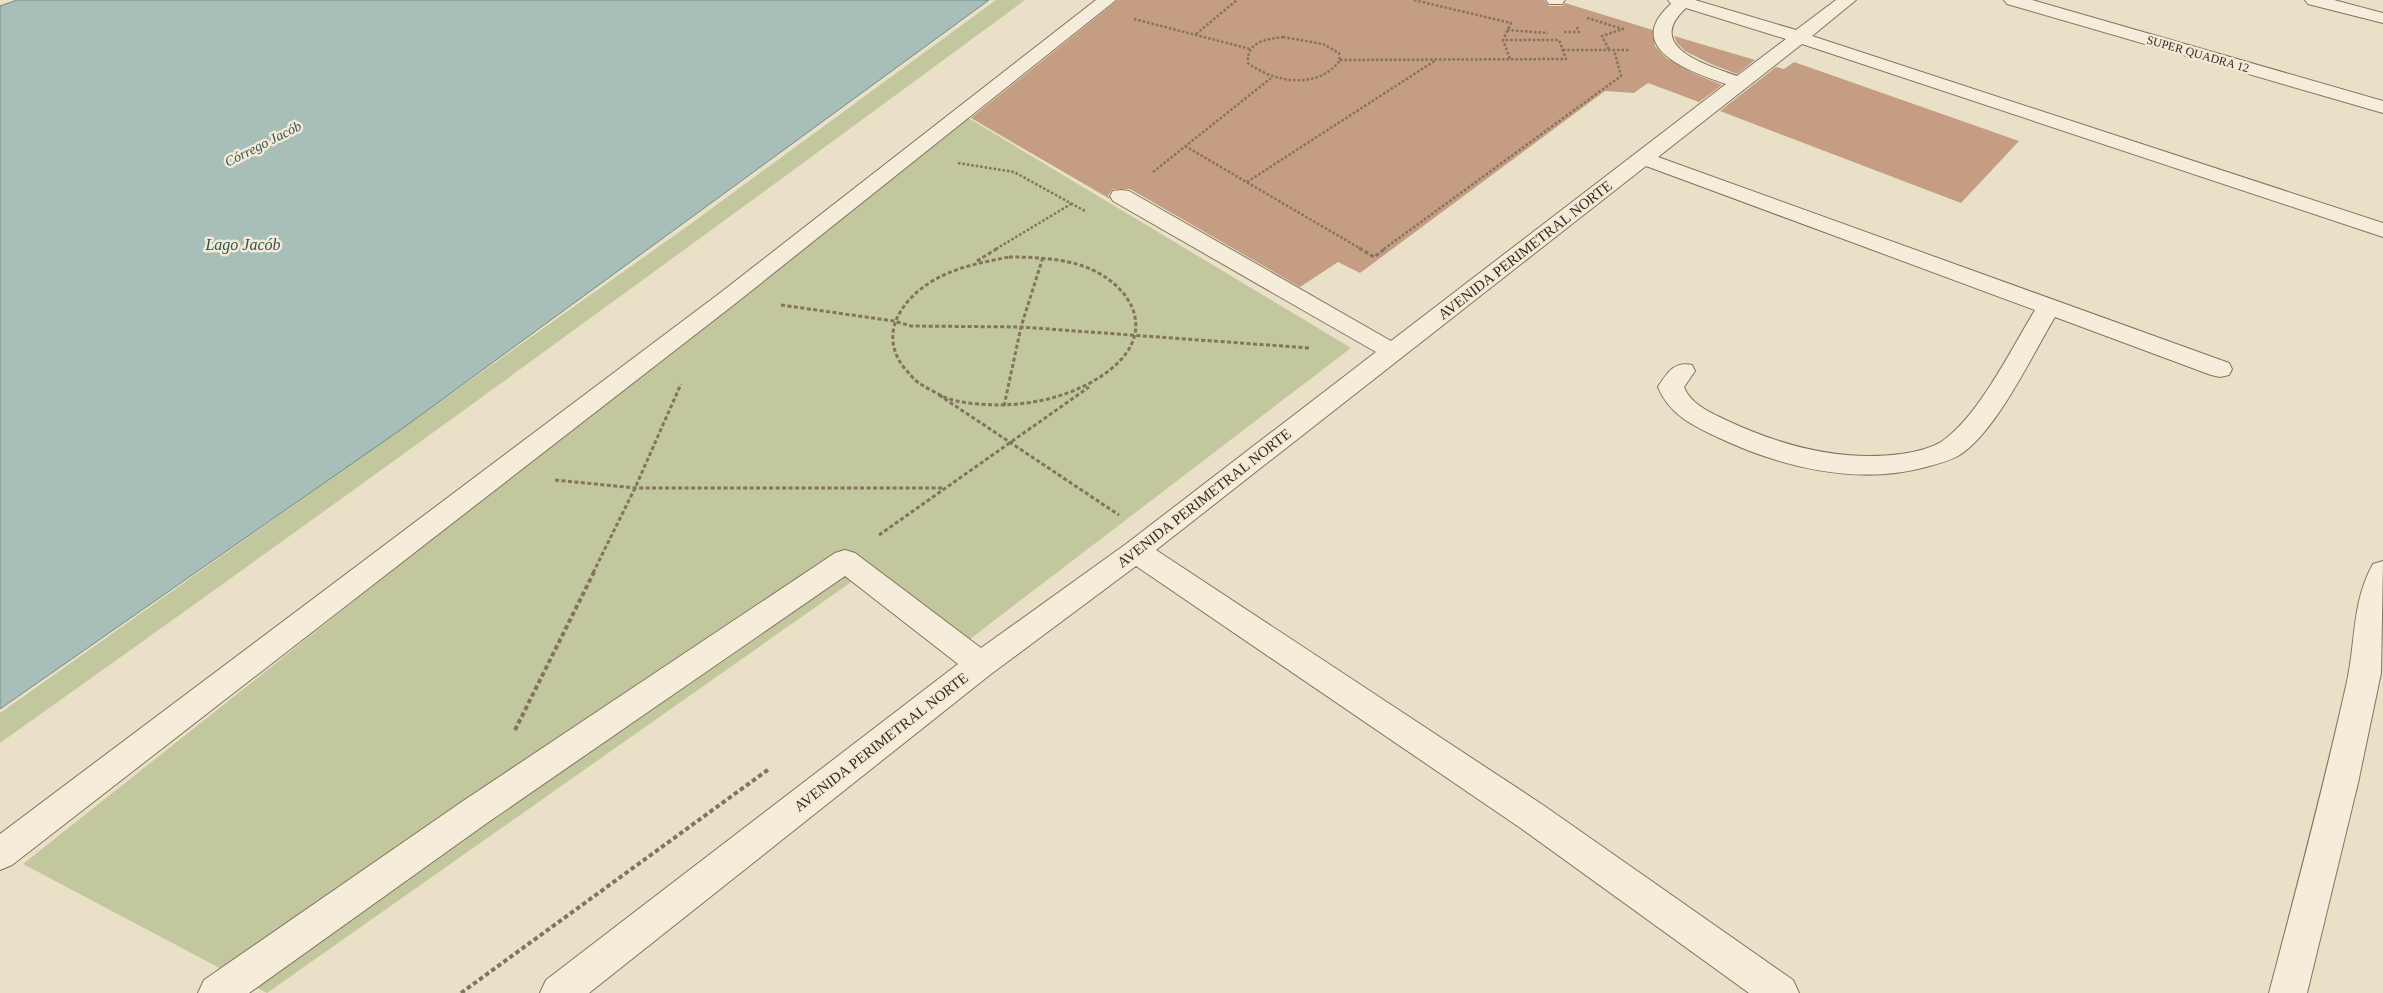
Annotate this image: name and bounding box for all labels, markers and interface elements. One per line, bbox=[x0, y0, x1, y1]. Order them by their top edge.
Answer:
street label: SUPER QUADRA 12 bbox=[2145, 33, 2251, 75]
water label: Córrego Jacób bbox=[222, 118, 304, 170]
street label: AVENIDA PERIMETRAL NORTE bbox=[1435, 177, 1615, 323]
water label: Lago Jacób bbox=[204, 236, 281, 254]
street label: AVENIDA PERIMETRAL NORTE bbox=[1114, 425, 1294, 571]
street label: AVENIDA PERIMETRAL NORTE bbox=[791, 669, 971, 815]

